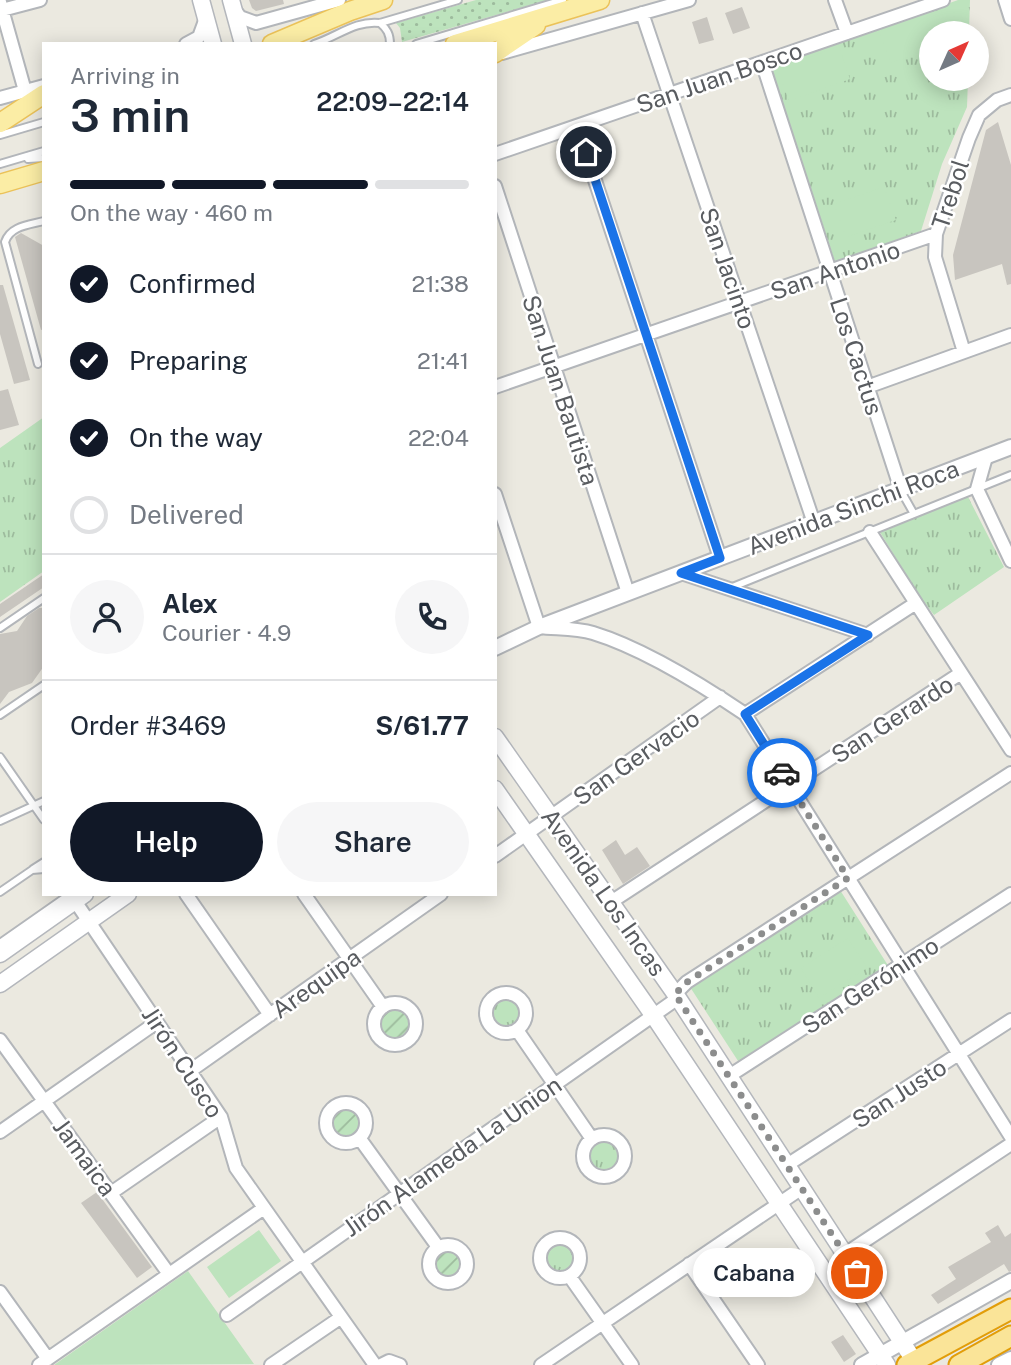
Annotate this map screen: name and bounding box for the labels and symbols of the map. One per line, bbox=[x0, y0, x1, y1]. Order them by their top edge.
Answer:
north arrow bbox=[919, 21, 989, 91]
street label: San Juan Bosco bbox=[632, 36, 806, 118]
pin bbox=[556, 122, 616, 182]
street label: Trebol bbox=[926, 156, 974, 232]
street label: San Jacinto bbox=[694, 204, 762, 332]
street label: San Antonio bbox=[766, 235, 904, 305]
street label: San Juan Bautista bbox=[517, 291, 605, 489]
street label: Los Cactus bbox=[825, 294, 889, 418]
street label: Avenida Sinchi Roca bbox=[743, 454, 963, 560]
street label: San Gerardo bbox=[826, 669, 958, 769]
street label: San Gervacio bbox=[568, 703, 704, 811]
courier bbox=[747, 738, 817, 808]
street label: Avenida Los Incas bbox=[536, 803, 672, 981]
street label: San Gerónimo bbox=[796, 930, 944, 1040]
street label: Arequipa bbox=[266, 942, 366, 1024]
street label: Jirón Cusco bbox=[137, 1001, 229, 1123]
street label: San Justo bbox=[847, 1052, 951, 1134]
street label: Jirón Alameda La Union bbox=[338, 1070, 566, 1242]
street label: Jamaica bbox=[48, 1113, 122, 1201]
pin bbox=[827, 1243, 887, 1303]
callout: Cabana bbox=[692, 1248, 815, 1298]

